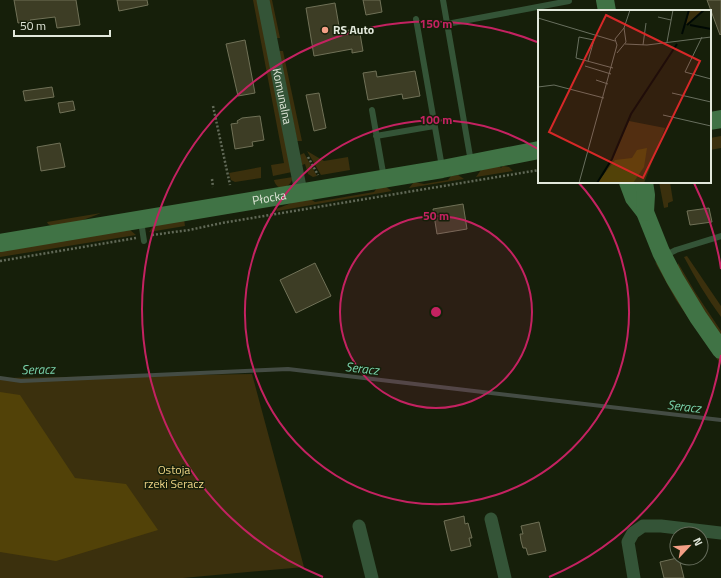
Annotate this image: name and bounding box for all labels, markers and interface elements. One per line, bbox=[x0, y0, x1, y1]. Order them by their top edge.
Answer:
inset map bbox=[538, 10, 711, 183]
scale bar bbox=[14, 12, 110, 38]
text: 150 m bbox=[420, 14, 452, 33]
text: 50 m bbox=[20, 16, 46, 35]
place label: RS Auto bbox=[333, 20, 374, 39]
marker: RS Auto bbox=[320, 25, 330, 35]
street label: Komunalna bbox=[268, 66, 297, 126]
text: 100 m bbox=[420, 110, 452, 129]
street label: Płocka bbox=[251, 185, 288, 210]
text: 50 m bbox=[423, 206, 449, 225]
centre of rings bbox=[429, 305, 443, 319]
water label: Seracz bbox=[344, 356, 381, 380]
water label: Seracz bbox=[21, 359, 57, 379]
water label: Seracz bbox=[666, 394, 703, 418]
park label: Ostoja rzeki Seracz bbox=[144, 460, 204, 493]
north arrow bbox=[669, 526, 709, 566]
text: N bbox=[689, 535, 707, 549]

